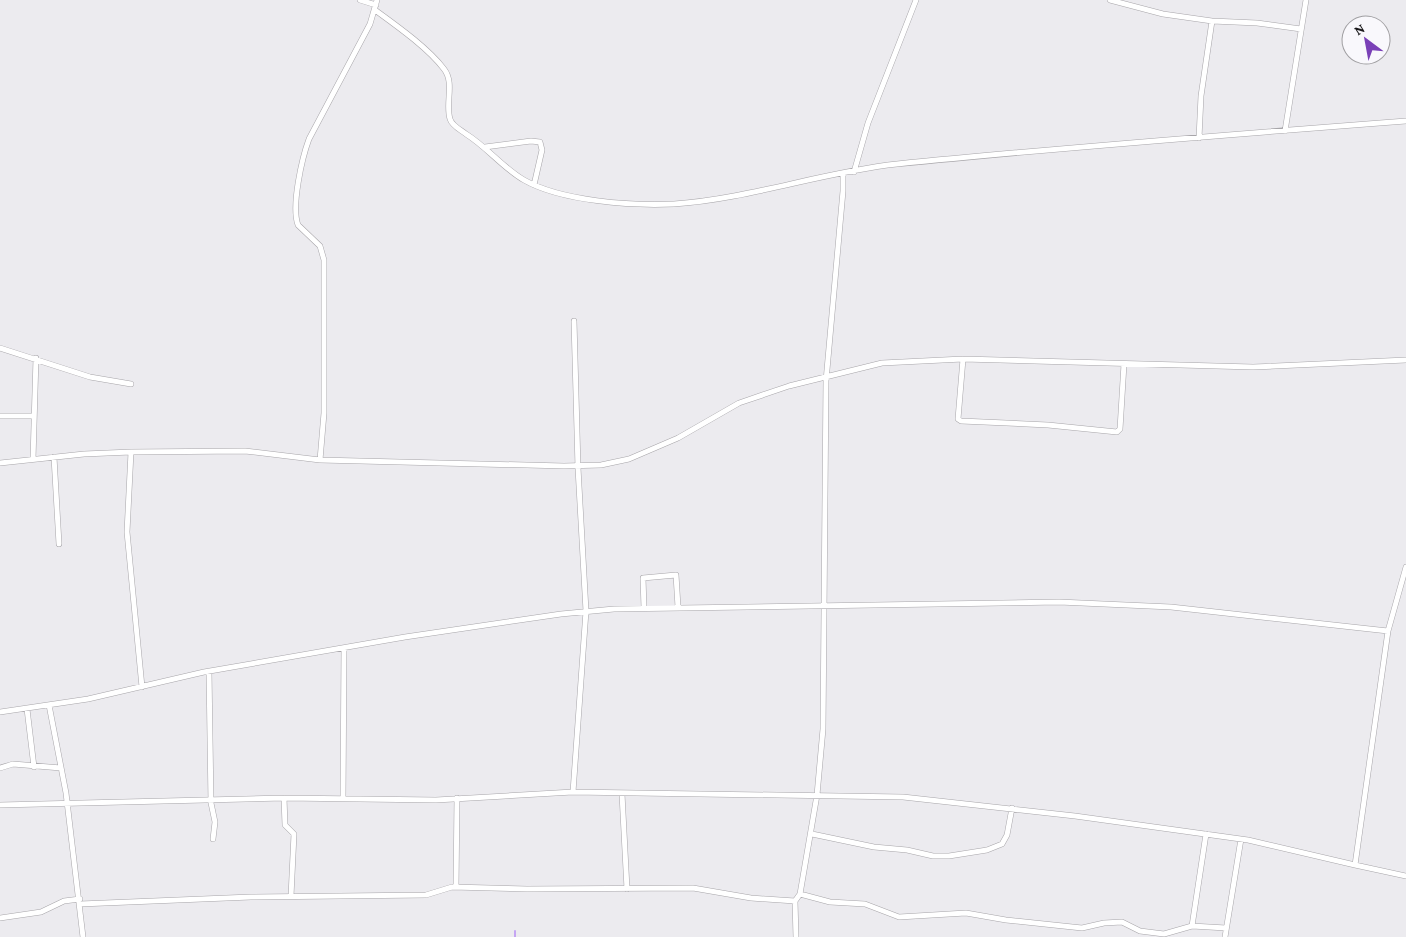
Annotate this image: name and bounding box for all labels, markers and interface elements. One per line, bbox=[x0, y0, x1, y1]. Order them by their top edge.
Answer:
north arrow bbox=[1341, 15, 1391, 65]
text: N bbox=[1351, 19, 1368, 38]

